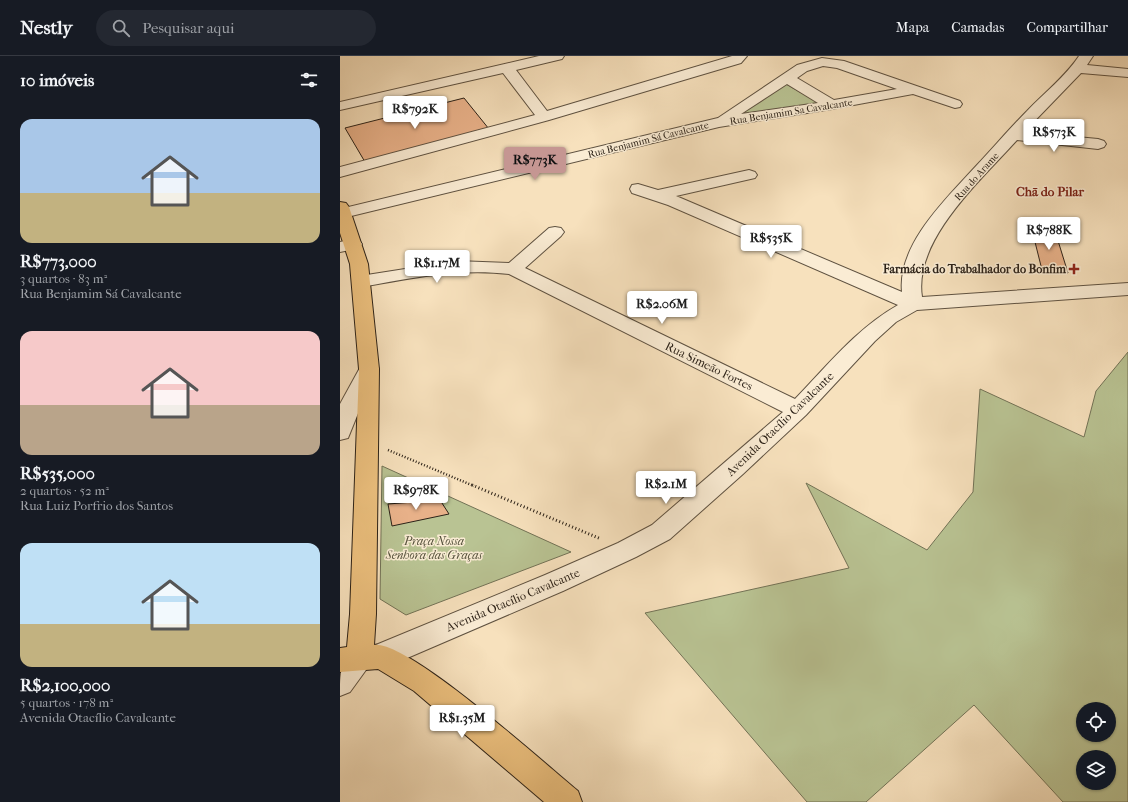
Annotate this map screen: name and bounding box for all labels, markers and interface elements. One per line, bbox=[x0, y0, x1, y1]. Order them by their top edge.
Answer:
search box bbox=[96, 10, 376, 46]
text: Nestly bbox=[20, 17, 72, 39]
icon: search bbox=[110, 17, 132, 39]
text: Pesquisar aqui bbox=[142, 19, 234, 37]
text: Mapa bbox=[896, 19, 929, 36]
text: Camadas bbox=[951, 19, 1005, 36]
text: Compartilhar bbox=[1027, 19, 1108, 36]
icon: filters bbox=[298, 69, 320, 91]
text: 10 imóveis bbox=[20, 70, 94, 90]
pin: R$792K bbox=[382, 96, 448, 130]
street label: Rua Benjamim Sa Cavalcante bbox=[729, 96, 854, 128]
text: R$792K bbox=[392, 101, 438, 116]
street label: Rua Benjamim Sá Cavalcante bbox=[586, 119, 710, 161]
pin: R$573K bbox=[1021, 119, 1087, 153]
text: R$573K bbox=[1032, 124, 1076, 139]
icon: home bbox=[134, 145, 206, 217]
pin: R$773K bbox=[502, 147, 568, 181]
street label: Rua do Arame bbox=[952, 150, 1002, 203]
text: R$773K bbox=[513, 152, 557, 167]
district label: Chã do Pilar bbox=[1016, 184, 1085, 199]
pin: R$788K bbox=[1016, 217, 1082, 251]
text: R$788K bbox=[1026, 222, 1072, 237]
pin: R$535K bbox=[738, 225, 804, 259]
text: R$535K bbox=[750, 230, 792, 245]
pin: R$1.17M bbox=[400, 250, 474, 284]
text: R$773,000 bbox=[20, 251, 97, 271]
text: R$1.17M bbox=[414, 255, 460, 270]
place label: Farmácia do Trabalhador do Bonfim bbox=[882, 262, 1067, 276]
marker: Farmácia do Trabalhador do Bonfim bbox=[1069, 264, 1079, 274]
text: 3 quartos · 83 m² bbox=[20, 271, 107, 286]
text: Rua Benjamim Sá Cavalcante bbox=[20, 286, 182, 301]
pin: R$2.06M bbox=[625, 291, 699, 325]
text: R$2.06M bbox=[636, 296, 688, 311]
street label: Rua Simeão Fortes bbox=[663, 339, 755, 393]
icon: home bbox=[134, 357, 206, 429]
street label: Avenida Otacílio Cavalcante bbox=[723, 369, 837, 480]
text: R$535,000 bbox=[20, 463, 95, 483]
pin: R$2.1M bbox=[633, 471, 699, 505]
text: R$2.1M bbox=[645, 476, 687, 491]
pin: R$978K bbox=[383, 477, 449, 511]
text: R$978K bbox=[393, 482, 439, 497]
text: 2 quartos · 52 m² bbox=[20, 483, 109, 498]
text: Rua Luiz Porfrio dos Santos bbox=[20, 498, 173, 513]
park label: Praça Nossa Senhora das Graças bbox=[385, 534, 483, 562]
street label: Avenida Otacílio Cavalcante bbox=[443, 565, 582, 635]
icon: home bbox=[134, 569, 206, 641]
text: R$2,100,000 bbox=[20, 675, 110, 695]
text: 5 quartos · 178 m² bbox=[20, 695, 113, 710]
map controls bbox=[1076, 702, 1116, 790]
button: locate bbox=[1076, 702, 1116, 742]
pin: R$1.35M bbox=[425, 705, 499, 739]
text: Avenida Otacílio Cavalcante bbox=[20, 710, 176, 725]
text: R$1.35M bbox=[439, 710, 485, 725]
button: layers bbox=[1076, 750, 1116, 790]

